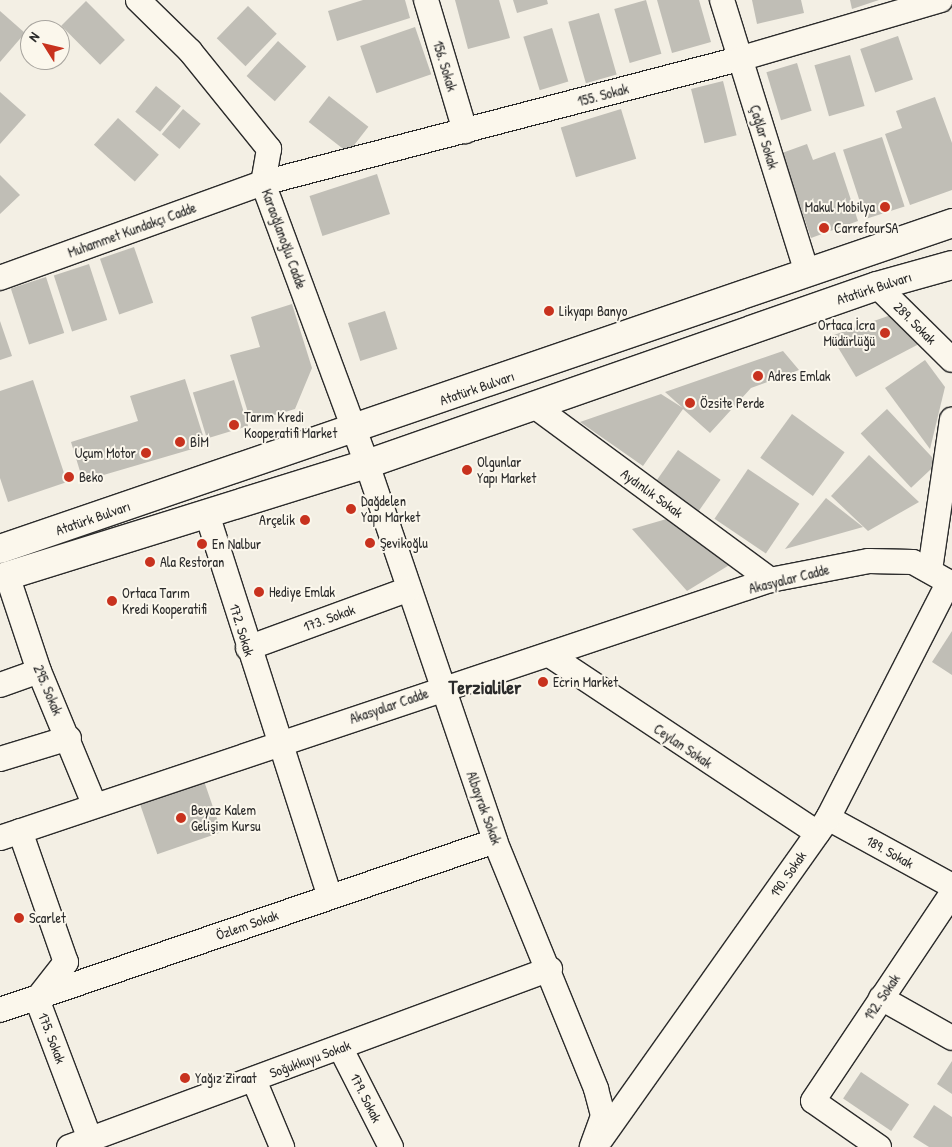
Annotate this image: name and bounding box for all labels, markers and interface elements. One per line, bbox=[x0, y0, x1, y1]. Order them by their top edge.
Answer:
north arrow bbox=[20, 20, 70, 70]
text: N bbox=[23, 28, 43, 45]
street label: 156. Sokak bbox=[429, 39, 461, 93]
street label: 155. Sokak bbox=[576, 80, 630, 110]
street label: Çağlar Sokak bbox=[746, 103, 782, 171]
street label: Karaoğlanoğlu Cadde bbox=[258, 187, 310, 291]
street label: Muhammet Kundakçı Cadde bbox=[66, 199, 198, 261]
place label: Makul Mobilya bbox=[805, 199, 875, 215]
marker: Makul Mobilya bbox=[879, 201, 891, 213]
place label: CarrefourSA bbox=[834, 220, 898, 236]
marker: CarrefourSA bbox=[818, 222, 830, 234]
street label: Atatürk Bulvarı bbox=[834, 268, 914, 308]
street label: 289. Sokak bbox=[890, 298, 940, 348]
place label: Likyapı Banyo bbox=[559, 303, 627, 319]
marker: Likyapı Banyo bbox=[543, 305, 555, 317]
place label: Ortaca İcra Müdürlüğü bbox=[818, 317, 875, 350]
marker: Ortaca İcra Müdürlüğü bbox=[879, 327, 891, 339]
street label: Atatürk Bulvarı bbox=[437, 367, 517, 409]
place label: Adres Emlak bbox=[768, 368, 831, 384]
marker: Adres Emlak bbox=[752, 370, 764, 382]
place label: Özsite Perde bbox=[700, 395, 765, 411]
marker: Özsite Perde bbox=[684, 397, 696, 409]
place label: Tarım Kredi Kooperatifi Market bbox=[244, 409, 337, 442]
marker: Tarım Kredi Kooperatifi Market bbox=[228, 419, 240, 431]
place label: BİM bbox=[190, 434, 209, 450]
marker: BİM bbox=[174, 436, 186, 448]
place label: Uçum Motor bbox=[75, 445, 136, 461]
marker: Uçum Motor bbox=[140, 447, 152, 459]
place label: Olgunlar Yapı Market bbox=[477, 454, 536, 487]
marker: Olgunlar Yapı Market bbox=[461, 464, 473, 476]
street label: Aydınlık Sokak bbox=[618, 465, 686, 521]
place label: Beko bbox=[79, 469, 103, 485]
marker: Beko bbox=[63, 471, 75, 483]
place label: Dağdelen Yapı Market bbox=[361, 493, 420, 526]
street label: Atatürk Bulvarı bbox=[53, 497, 133, 539]
marker: Dağdelen Yapı Market bbox=[345, 503, 357, 515]
place label: Arçelik bbox=[259, 512, 295, 528]
marker: Arçelik bbox=[299, 514, 311, 526]
place label: Şevikoğlu bbox=[380, 535, 428, 551]
place label: En Nalbur bbox=[212, 536, 261, 552]
marker: Şevikoğlu bbox=[364, 537, 376, 549]
marker: En Nalbur bbox=[196, 538, 208, 550]
place label: Ala Restoran bbox=[160, 554, 224, 570]
marker: Ala Restoran bbox=[144, 556, 156, 568]
street label: Akasyalar Cadde bbox=[747, 561, 831, 597]
place label: Hediye Emlak bbox=[269, 584, 335, 600]
place label: Ortaca Tarım Kredi Kooperatifi bbox=[122, 585, 207, 618]
marker: Hediye Emlak bbox=[253, 586, 265, 598]
marker: Ortaca Tarım Kredi Kooperatifi bbox=[106, 595, 118, 607]
street label: 173. Sokak bbox=[301, 601, 357, 635]
street label: 172. Sokak bbox=[226, 602, 258, 658]
street label: 295. Sokak bbox=[30, 662, 66, 718]
place label: Ecrin Market bbox=[553, 674, 618, 690]
marker: Ecrin Market bbox=[537, 676, 549, 688]
district label: Terzialiler bbox=[449, 677, 521, 699]
street label: Akasyalar Cadde bbox=[347, 685, 431, 727]
street label: Ceylan Sokak bbox=[650, 720, 716, 772]
street label: Albayrak Sokak bbox=[463, 769, 505, 847]
place label: Beyaz Kalem Gelişim Kursu bbox=[191, 802, 261, 834]
marker: Beyaz Kalem Gelişim Kursu bbox=[175, 812, 187, 824]
street label: 189. Sokak bbox=[863, 832, 917, 872]
street label: 190. Sokak bbox=[766, 848, 810, 900]
street label: Özlem Sokak bbox=[214, 906, 280, 944]
place label: Scarlet bbox=[29, 910, 66, 926]
marker: Scarlet bbox=[13, 912, 25, 924]
street label: 192. Sokak bbox=[860, 971, 904, 1023]
street label: 175. Sokak bbox=[35, 1010, 69, 1066]
street label: Soğukkuyu Sokak bbox=[267, 1037, 353, 1081]
place label: Yağız Ziraat bbox=[195, 1070, 257, 1086]
street label: 179. Sokak bbox=[347, 1071, 385, 1125]
marker: Yağız Ziraat bbox=[179, 1072, 191, 1084]

